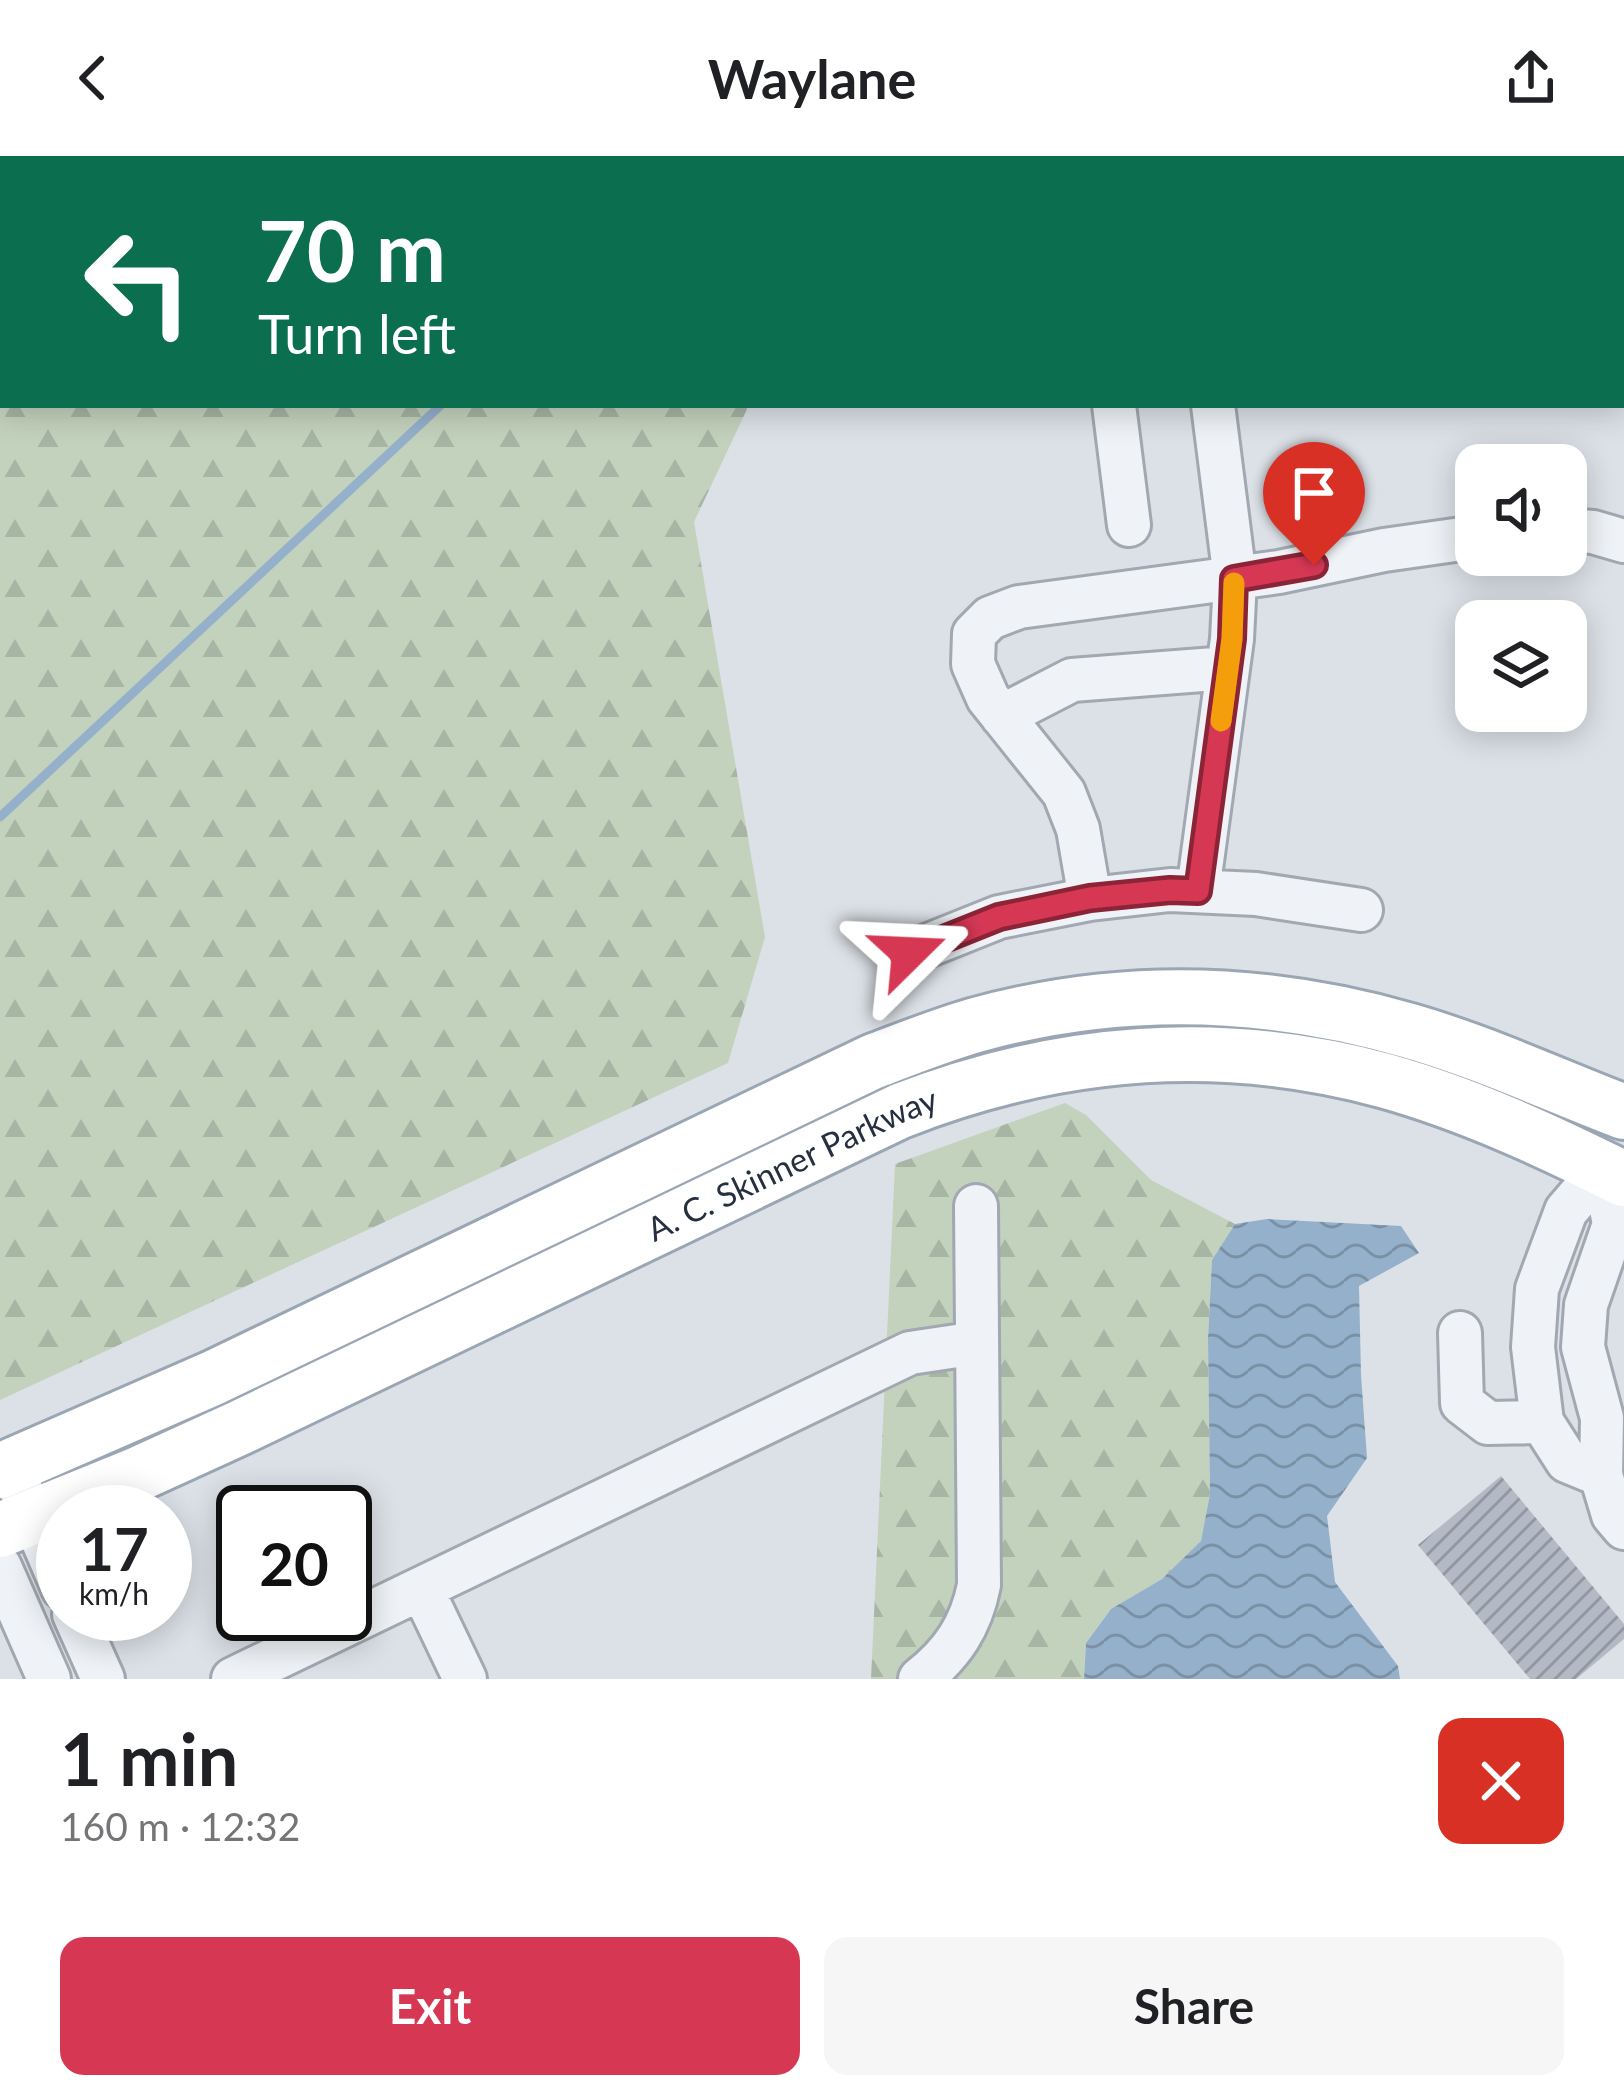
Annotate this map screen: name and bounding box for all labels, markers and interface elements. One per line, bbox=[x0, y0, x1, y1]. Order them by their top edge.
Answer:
icon: back bbox=[60, 45, 126, 111]
icon: share bbox=[1498, 45, 1564, 111]
text: Waylane bbox=[708, 46, 916, 111]
text: 70 m bbox=[258, 199, 446, 300]
icon: left bbox=[60, 204, 216, 360]
text: Turn left bbox=[258, 301, 456, 366]
pin bbox=[1263, 442, 1365, 565]
map controls bbox=[1455, 444, 1587, 732]
button: sound bbox=[1455, 444, 1587, 576]
icon: arrive bbox=[1281, 460, 1347, 526]
button: layers bbox=[1455, 600, 1587, 732]
position arrow bbox=[846, 890, 972, 1016]
street label: A. C. Skinner Parkway bbox=[640, 1078, 942, 1248]
speed limit sign: 20 bbox=[216, 1485, 372, 1641]
text: 17 bbox=[79, 1512, 149, 1584]
text: km/h bbox=[79, 1575, 149, 1611]
text: 1 min bbox=[60, 1715, 238, 1801]
button: close bbox=[1438, 1718, 1564, 1844]
text: 160 m · 12:32 bbox=[60, 1803, 300, 1849]
button: Exit bbox=[60, 1937, 800, 2075]
button: Share bbox=[824, 1937, 1564, 2075]

